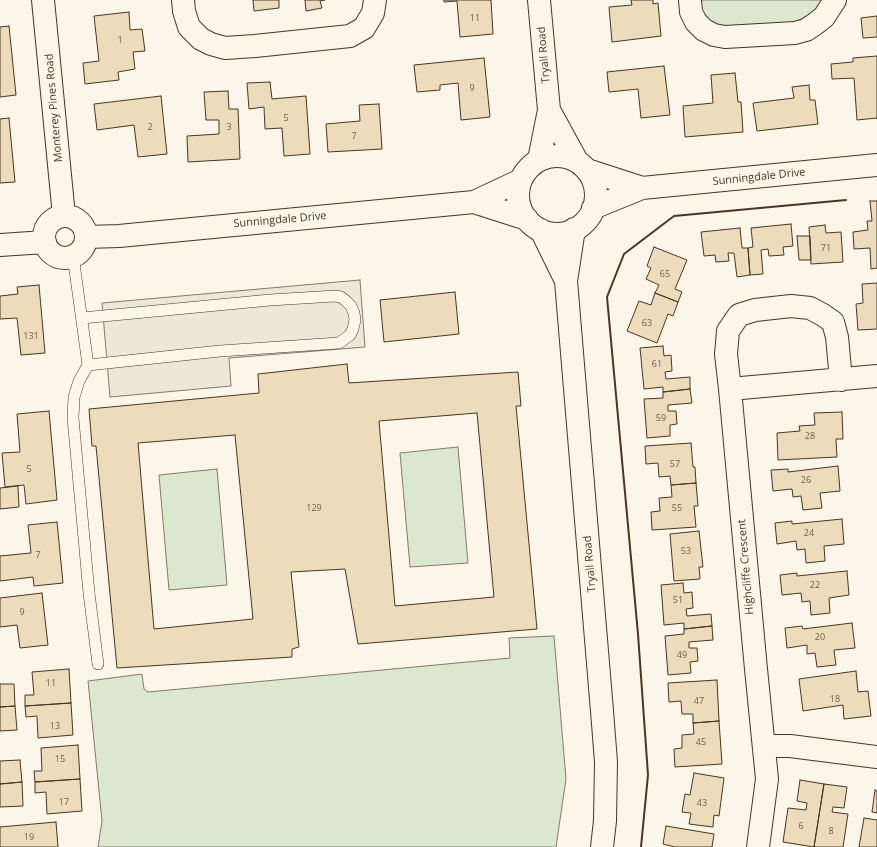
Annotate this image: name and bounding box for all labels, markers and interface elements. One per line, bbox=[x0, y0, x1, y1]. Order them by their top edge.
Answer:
house number: 11 bbox=[470, 13, 480, 23]
street label: Tryall Road bbox=[535, 26, 553, 84]
house number: 1 bbox=[117, 35, 123, 45]
street label: Monterey Pines Road bbox=[43, 53, 65, 163]
house number: 9 bbox=[469, 83, 475, 93]
house number: 5 bbox=[283, 113, 289, 123]
house number: 2 bbox=[147, 122, 153, 132]
house number: 3 bbox=[226, 122, 232, 132]
house number: 7 bbox=[351, 131, 357, 141]
street label: Sunningdale Drive bbox=[712, 166, 806, 188]
street label: Sunningdale Drive bbox=[233, 209, 327, 231]
house number: 71 bbox=[821, 243, 831, 253]
house number: 65 bbox=[660, 269, 670, 279]
house number: 63 bbox=[642, 318, 652, 328]
house number: 131 bbox=[23, 331, 39, 341]
house number: 61 bbox=[652, 359, 662, 369]
house number: 59 bbox=[656, 413, 666, 423]
house number: 28 bbox=[805, 431, 815, 441]
house number: 57 bbox=[670, 459, 680, 469]
house number: 5 bbox=[26, 464, 32, 474]
house number: 26 bbox=[801, 475, 811, 485]
house number: 129 bbox=[306, 503, 322, 513]
house number: 55 bbox=[672, 503, 682, 513]
street label: Highcliffe Crescent bbox=[735, 519, 757, 615]
house number: 24 bbox=[804, 528, 814, 538]
street label: Tryall Road bbox=[581, 535, 599, 593]
house number: 53 bbox=[681, 546, 691, 556]
house number: 7 bbox=[35, 550, 41, 560]
house number: 22 bbox=[810, 580, 820, 590]
house number: 51 bbox=[673, 595, 683, 605]
house number: 9 bbox=[19, 607, 25, 617]
house number: 20 bbox=[815, 632, 825, 642]
house number: 49 bbox=[677, 650, 687, 660]
house number: 11 bbox=[46, 678, 56, 688]
house number: 18 bbox=[830, 694, 840, 704]
house number: 47 bbox=[694, 696, 704, 706]
house number: 13 bbox=[50, 721, 60, 731]
house number: 45 bbox=[696, 737, 706, 747]
house number: 15 bbox=[55, 754, 65, 764]
house number: 17 bbox=[59, 797, 69, 807]
house number: 43 bbox=[697, 798, 707, 808]
house number: 6 bbox=[798, 821, 804, 831]
house number: 8 bbox=[828, 826, 834, 836]
house number: 19 bbox=[24, 832, 34, 842]

